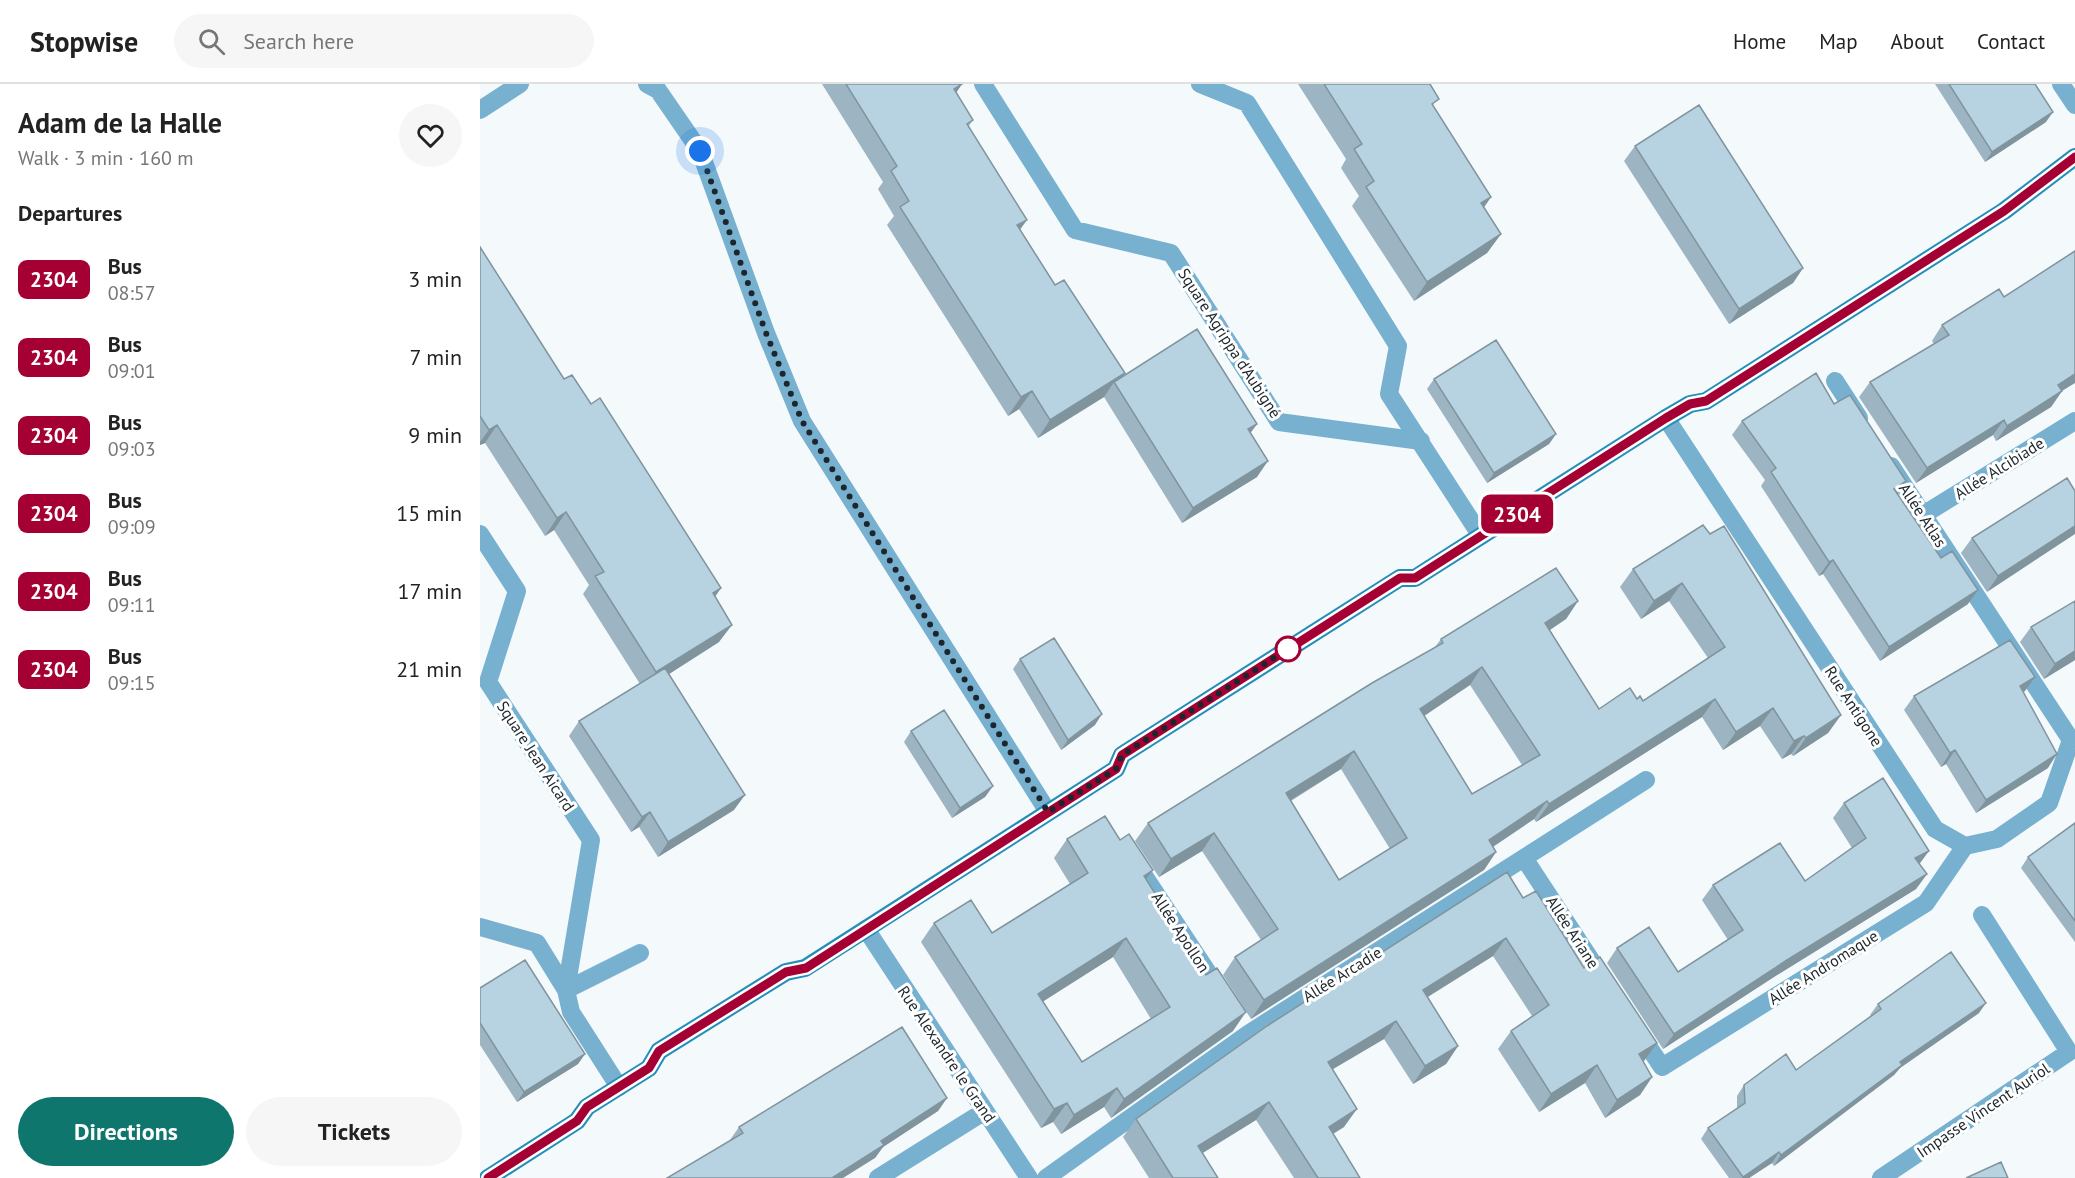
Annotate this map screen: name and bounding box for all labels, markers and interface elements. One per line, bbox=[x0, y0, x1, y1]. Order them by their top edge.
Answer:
search box bbox=[174, 14, 594, 68]
text: Stopwise bbox=[30, 23, 138, 60]
icon: search bbox=[195, 25, 228, 58]
text: Search here bbox=[243, 27, 354, 55]
text: Home bbox=[1733, 28, 1786, 55]
text: Map bbox=[1819, 28, 1858, 55]
text: About bbox=[1891, 28, 1944, 55]
text: Contact bbox=[1977, 28, 2045, 55]
text: Adam de la Halle bbox=[18, 104, 222, 141]
button: heart bbox=[399, 104, 462, 167]
your location bbox=[685, 136, 715, 166]
text: Walk · 3 min · 160 m bbox=[18, 145, 194, 171]
text: Departures bbox=[18, 199, 122, 227]
text: Bus bbox=[108, 252, 142, 280]
street label: Square Agrippa d'Aubigné bbox=[1174, 264, 1286, 422]
text: 3 min bbox=[408, 265, 462, 293]
text: 2304 bbox=[30, 266, 78, 293]
text: 08:57 bbox=[108, 280, 156, 306]
text: Bus bbox=[108, 330, 142, 358]
text: 7 min bbox=[410, 343, 462, 371]
text: 2304 bbox=[30, 344, 78, 371]
text: 09:01 bbox=[108, 358, 156, 384]
text: Bus bbox=[108, 408, 142, 436]
text: 9 min bbox=[408, 421, 462, 449]
text: 2304 bbox=[30, 422, 78, 449]
street label: Allée Alcibiade bbox=[1951, 433, 2047, 503]
text: 09:03 bbox=[108, 436, 156, 462]
street label: Allée Atlas bbox=[1895, 479, 1951, 551]
text: Bus bbox=[108, 486, 142, 514]
line badge: 2304 bbox=[1475, 494, 1559, 534]
text: 15 min bbox=[396, 499, 462, 527]
text: 2304 bbox=[30, 500, 78, 527]
text: 2304 bbox=[1493, 501, 1541, 528]
text: 09:09 bbox=[108, 514, 156, 540]
text: Bus bbox=[108, 564, 142, 592]
text: 17 min bbox=[398, 577, 462, 605]
text: 2304 bbox=[30, 578, 78, 605]
text: 09:11 bbox=[108, 592, 156, 618]
unlabelled marker bbox=[1275, 636, 1301, 662]
text: Bus bbox=[108, 642, 142, 670]
text: 21 min bbox=[396, 655, 462, 683]
text: 2304 bbox=[30, 656, 78, 683]
street label: Rue Antigone bbox=[1821, 662, 1887, 750]
text: 09:15 bbox=[108, 670, 156, 696]
street label: Square Jean Aicard bbox=[493, 697, 579, 815]
street label: Allée Apollon bbox=[1148, 888, 1214, 976]
street label: Allée Ariane bbox=[1542, 892, 1604, 972]
street label: Allée Andromaque bbox=[1764, 925, 1882, 1009]
street label: Allée Arcadie bbox=[1299, 942, 1385, 1006]
street label: Rue Alexandre le Grand bbox=[894, 982, 1000, 1126]
street label: Impasse Vincent Auriol bbox=[1913, 1058, 2053, 1162]
button: Directions bbox=[18, 1097, 234, 1166]
button: Tickets bbox=[246, 1097, 462, 1166]

